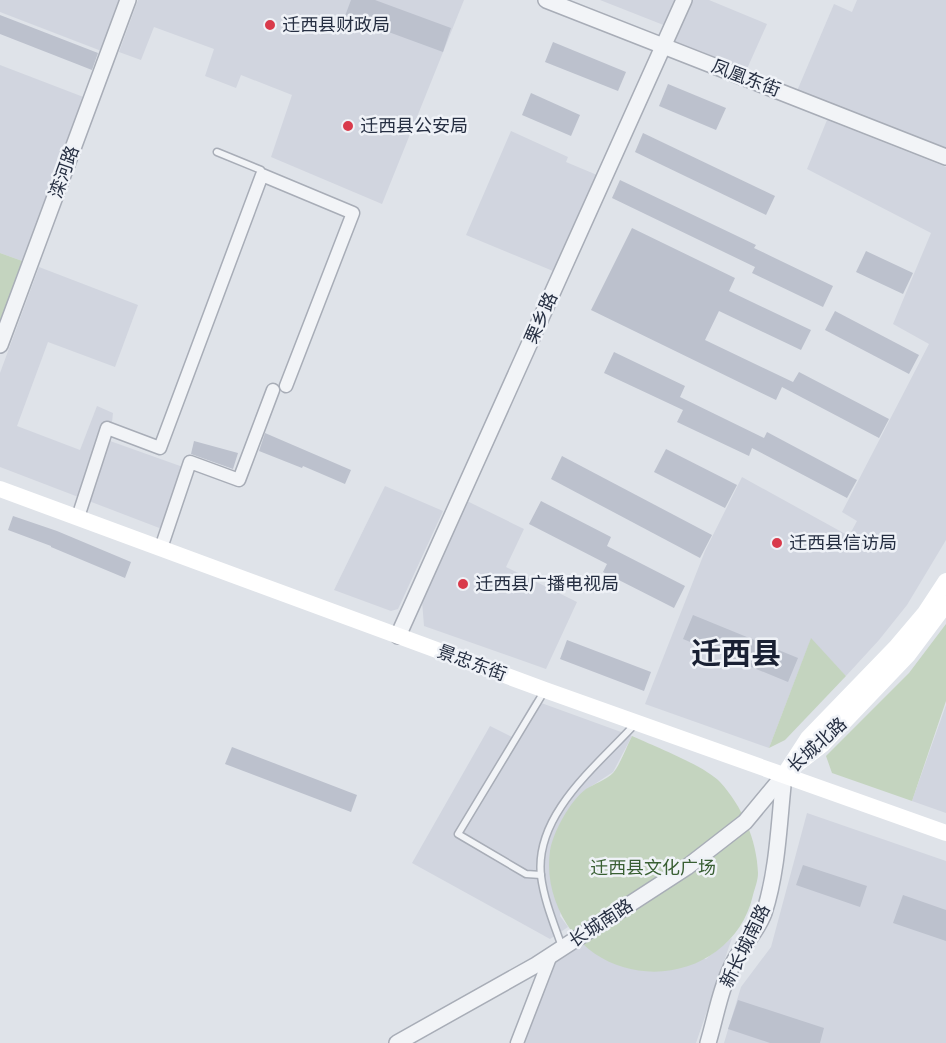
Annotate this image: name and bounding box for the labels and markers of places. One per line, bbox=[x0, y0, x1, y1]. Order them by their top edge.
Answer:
place label: 迁西县财政局 bbox=[282, 13, 390, 37]
marker: 迁西县财政局 bbox=[263, 18, 277, 32]
place label: 迁西县公安局 bbox=[360, 114, 468, 138]
marker: 迁西县公安局 bbox=[341, 119, 355, 133]
place label: 迁西县信访局 bbox=[789, 531, 897, 555]
marker: 迁西县信访局 bbox=[770, 536, 784, 550]
place label: 迁西县广播电视局 bbox=[475, 572, 619, 596]
marker: 迁西县广播电视局 bbox=[456, 577, 470, 591]

